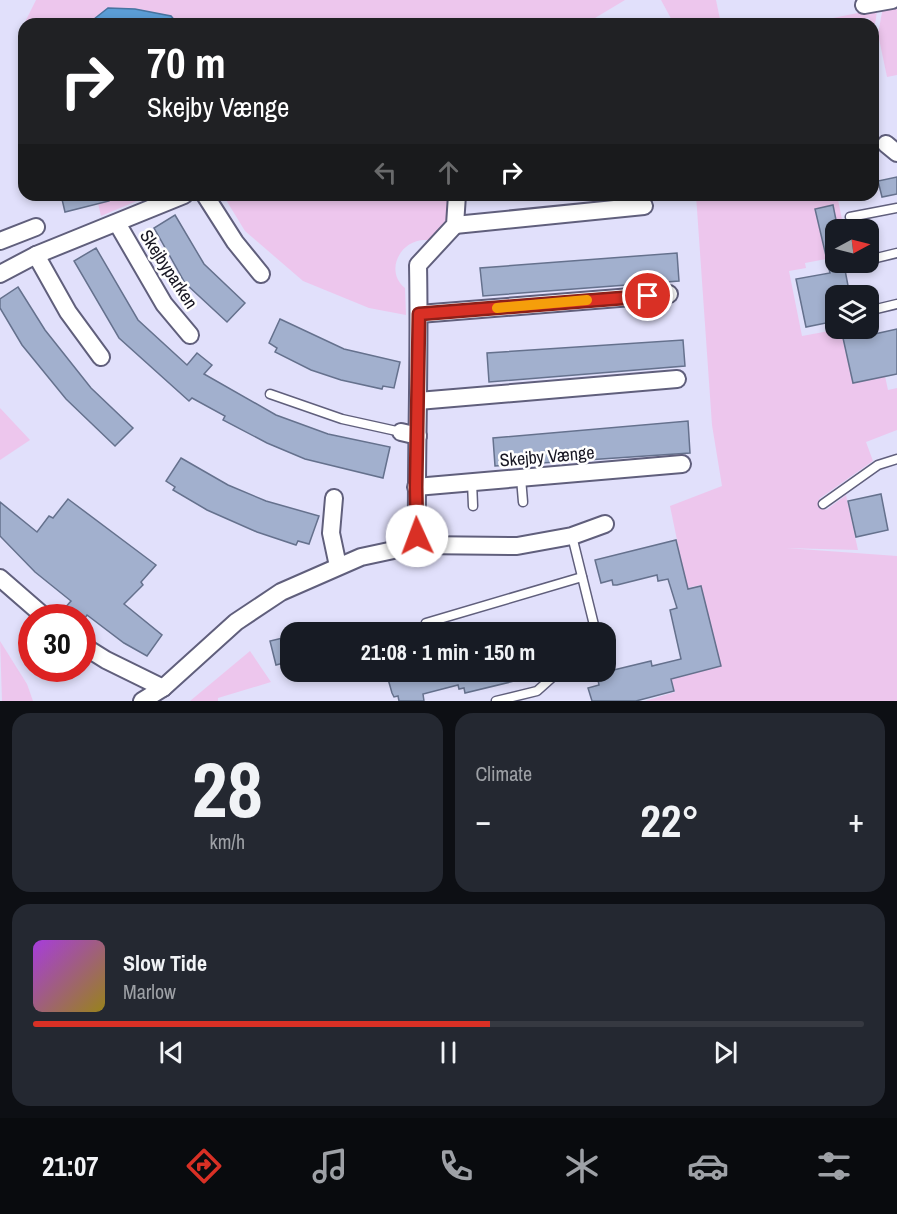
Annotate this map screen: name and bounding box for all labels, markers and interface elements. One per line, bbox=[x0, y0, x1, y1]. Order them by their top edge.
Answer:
text: 70 m bbox=[147, 35, 226, 91]
icon: right bbox=[48, 42, 126, 120]
text: Skejby Vænge bbox=[147, 89, 289, 125]
icon: left bbox=[369, 156, 402, 189]
icon: ahead bbox=[432, 156, 465, 189]
icon: right bbox=[495, 156, 528, 189]
north arrow bbox=[825, 219, 879, 273]
map controls bbox=[825, 219, 879, 339]
street label: Skejbyparken bbox=[134, 225, 204, 313]
pin bbox=[622, 270, 673, 321]
icon: arrive bbox=[631, 279, 664, 312]
button: layers bbox=[825, 285, 879, 339]
street label: Skejby Vænge bbox=[499, 439, 595, 473]
position arrow bbox=[385, 504, 449, 568]
speed limit sign: 30 bbox=[18, 604, 96, 682]
text: 21:08 · 1 min · 150 m bbox=[361, 637, 535, 667]
text: 28 bbox=[192, 736, 263, 841]
text: Climate bbox=[476, 760, 532, 787]
text: 22° bbox=[640, 790, 699, 851]
text: − bbox=[476, 798, 491, 842]
text: + bbox=[848, 798, 864, 842]
text: km/h bbox=[209, 828, 245, 855]
text: Slow Tide bbox=[123, 948, 207, 978]
text: Marlow bbox=[123, 978, 176, 1005]
icon: previous bbox=[155, 1036, 188, 1069]
icon: pause bbox=[432, 1036, 465, 1069]
icon: next bbox=[709, 1036, 742, 1069]
icon: directions bbox=[183, 1145, 225, 1187]
icon: music bbox=[309, 1145, 351, 1187]
icon: phone bbox=[435, 1145, 477, 1187]
icon: climate bbox=[561, 1145, 603, 1187]
icon: car bbox=[687, 1145, 729, 1187]
icon: filters bbox=[813, 1145, 855, 1187]
text: 21:07 bbox=[42, 1148, 99, 1184]

